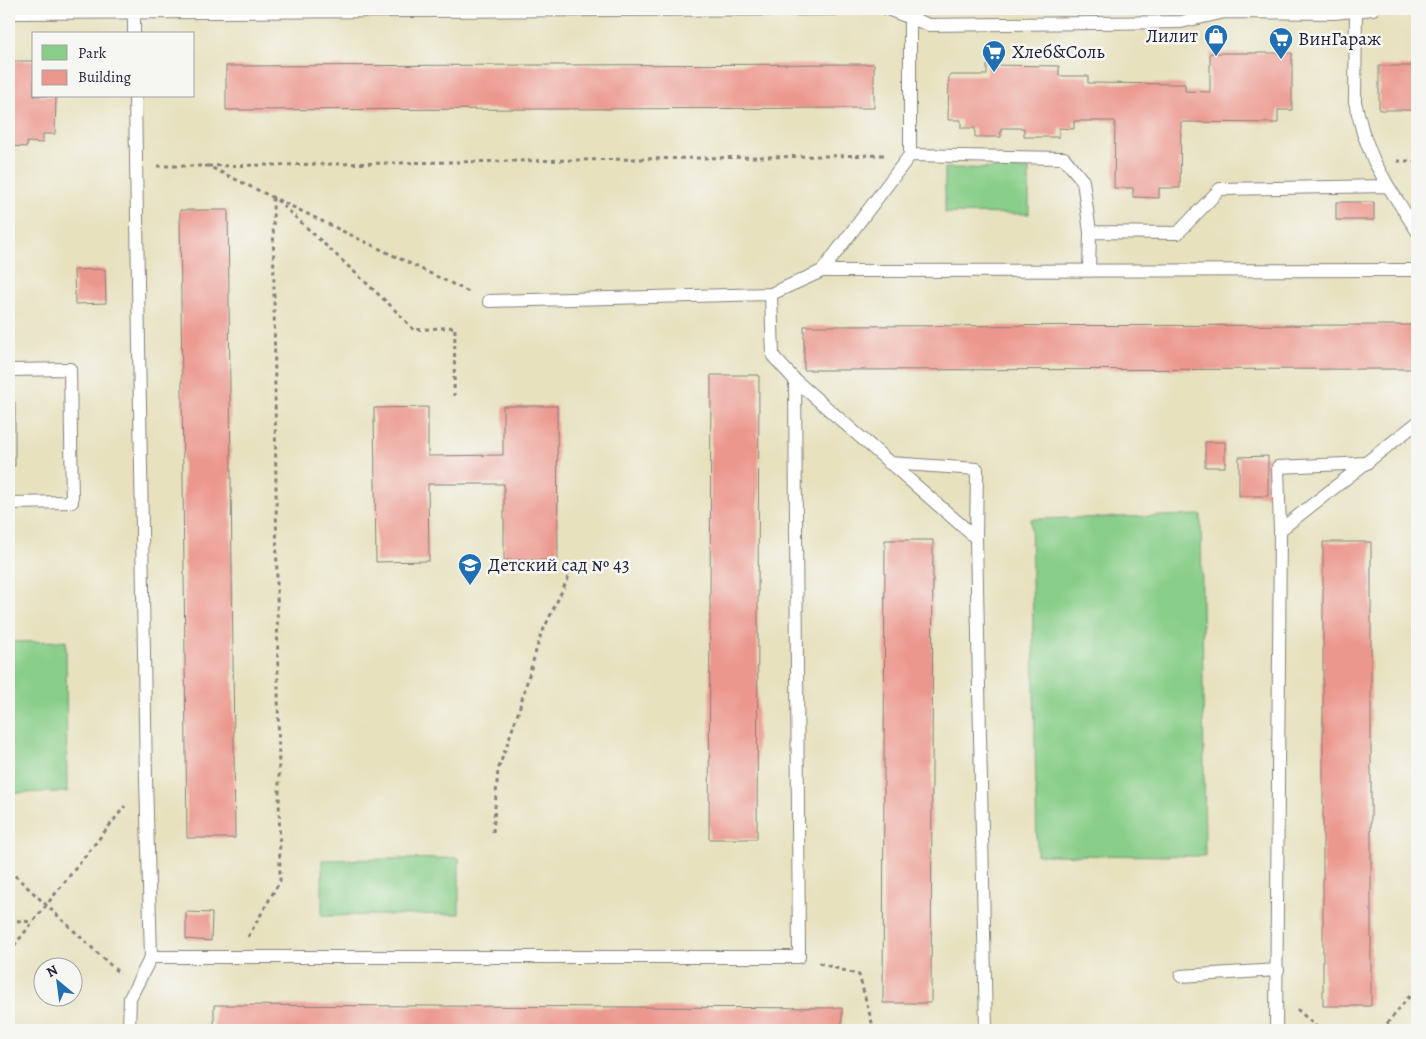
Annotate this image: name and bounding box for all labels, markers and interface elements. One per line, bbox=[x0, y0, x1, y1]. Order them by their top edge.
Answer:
place label: Лилит bbox=[1146, 23, 1199, 49]
shop icon: Лилит bbox=[1203, 23, 1229, 57]
supermarket icon: ВинГараж bbox=[1268, 26, 1294, 60]
place label: ВинГараж bbox=[1298, 26, 1381, 52]
legend bbox=[32, 32, 195, 98]
supermarket icon: Хлеб&Соль bbox=[981, 39, 1007, 73]
place label: Хлеб&Соль bbox=[1012, 39, 1105, 65]
text: Park bbox=[78, 43, 107, 63]
text: Building bbox=[78, 67, 131, 87]
school or university icon: Детский сад № 43 bbox=[457, 552, 483, 586]
place label: Детский сад № 43 bbox=[488, 552, 630, 578]
north arrow bbox=[32, 956, 82, 1006]
text: N bbox=[43, 960, 61, 982]

